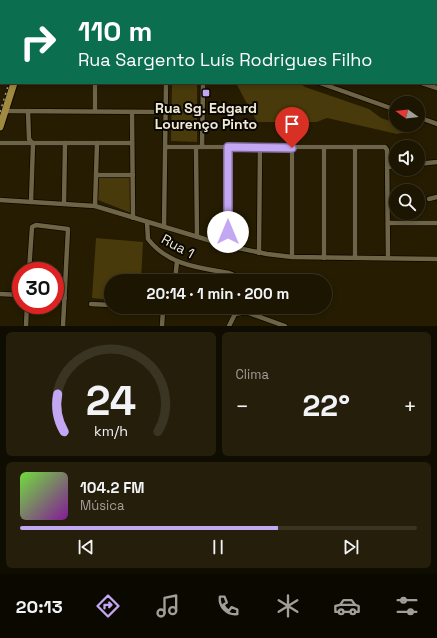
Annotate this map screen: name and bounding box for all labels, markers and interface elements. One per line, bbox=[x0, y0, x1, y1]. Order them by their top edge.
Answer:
text: 110 m bbox=[78, 13, 152, 49]
icon: right bbox=[12, 16, 64, 68]
text: Rua Sargento Luís Rodrigues Filho bbox=[78, 48, 372, 71]
marker: Rua Sg. Edgard Lourenço Pinto bbox=[201, 88, 211, 98]
north arrow bbox=[389, 96, 425, 132]
map controls bbox=[389, 96, 425, 220]
place label: Rua Sg. Edgard Lourenço Pinto bbox=[155, 99, 257, 133]
pin bbox=[275, 107, 309, 148]
icon: arrive bbox=[281, 113, 303, 135]
button: sound bbox=[389, 140, 425, 176]
button: search bbox=[389, 184, 425, 220]
position arrow bbox=[207, 211, 249, 253]
street label: Rua 1 bbox=[158, 230, 198, 262]
speed limit sign: 30 bbox=[12, 262, 64, 314]
text: 20:14 · 1 min · 200 m bbox=[147, 284, 289, 303]
text: Clima bbox=[236, 366, 269, 383]
text: 24 bbox=[86, 374, 136, 427]
text: 22° bbox=[303, 386, 350, 425]
text: − bbox=[236, 392, 249, 420]
text: + bbox=[403, 392, 417, 420]
text: km/h bbox=[94, 422, 128, 440]
text: 104.2 FM bbox=[80, 478, 144, 497]
text: Música bbox=[80, 497, 125, 514]
icon: previous bbox=[75, 536, 97, 558]
icon: pause bbox=[207, 536, 229, 558]
icon: next bbox=[340, 536, 362, 558]
icon: directions bbox=[94, 592, 122, 620]
icon: music bbox=[154, 592, 182, 620]
icon: phone bbox=[214, 592, 242, 620]
icon: climate bbox=[274, 592, 302, 620]
icon: car bbox=[333, 592, 361, 620]
icon: filters bbox=[393, 592, 421, 620]
text: 20:13 bbox=[16, 595, 63, 618]

